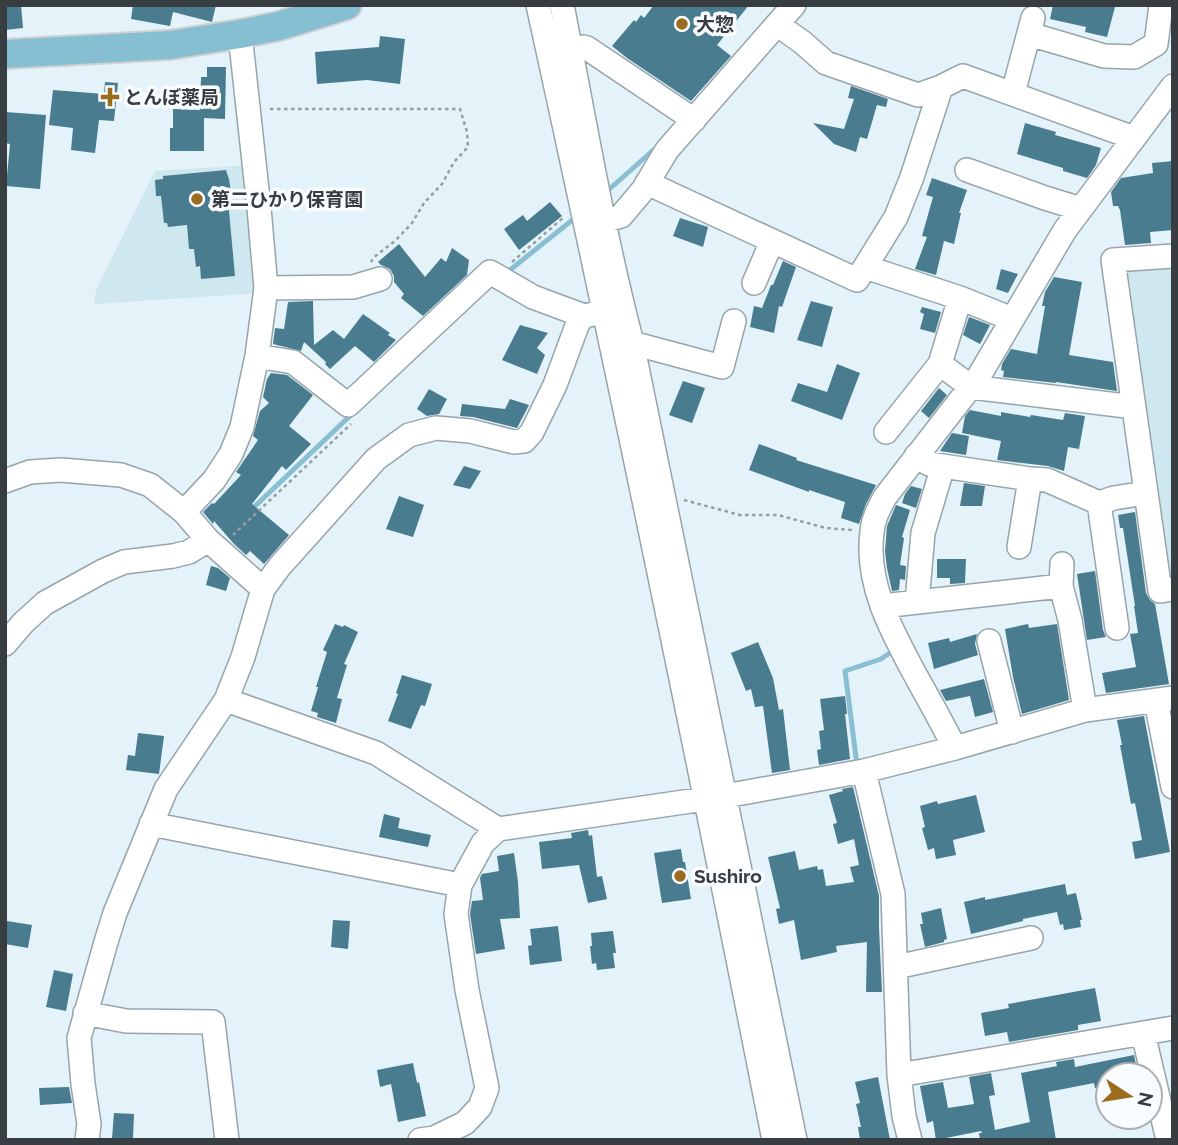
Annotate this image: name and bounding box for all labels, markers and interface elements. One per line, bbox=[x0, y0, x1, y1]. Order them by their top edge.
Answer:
place label: 大惣 bbox=[696, 13, 734, 35]
marker: 大惣 bbox=[674, 16, 690, 32]
place label: とんぼ薬局 bbox=[124, 86, 219, 108]
marker: とんぼ薬局 bbox=[102, 89, 118, 105]
place label: 第二ひかり保育園 bbox=[211, 188, 363, 210]
marker: 第二ひかり保育園 bbox=[189, 191, 205, 207]
place label: Sushiro bbox=[694, 865, 762, 887]
marker: Sushiro bbox=[672, 868, 688, 884]
north arrow bbox=[1094, 1061, 1164, 1131]
text: N bbox=[1133, 1090, 1158, 1109]

